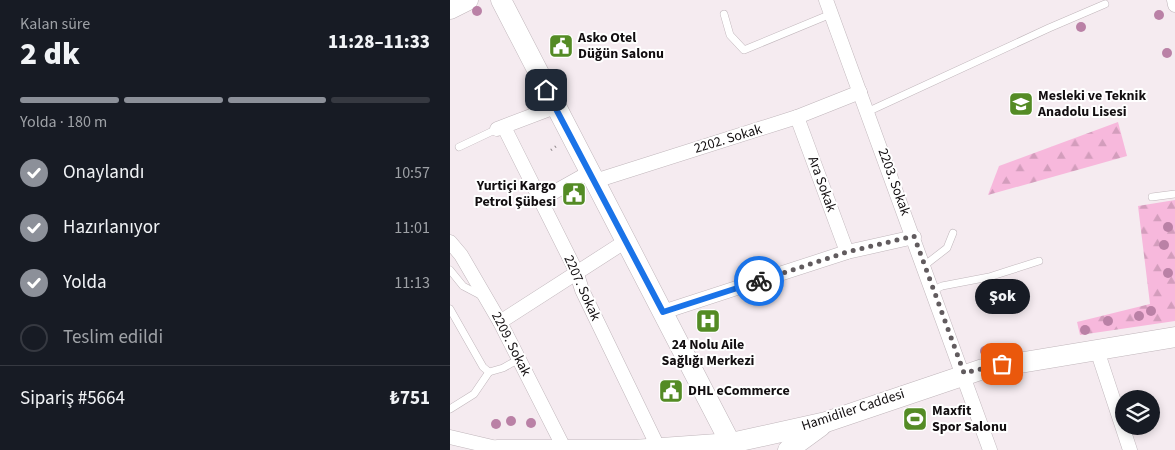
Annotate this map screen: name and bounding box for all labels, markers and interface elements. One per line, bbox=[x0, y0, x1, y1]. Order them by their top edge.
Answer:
text: Kalan süre bbox=[20, 13, 90, 35]
place label: Asko Otel Düğün Salonu bbox=[577, 28, 664, 64]
text: 11:28–11:33 bbox=[328, 29, 430, 56]
text: 2 dk bbox=[20, 31, 80, 77]
public building icon: Asko Otel Düğün Salonu bbox=[548, 33, 574, 59]
pin bbox=[525, 69, 567, 111]
icon: home bbox=[532, 76, 560, 104]
place label: Mesleki ve Teknik Anadolu Lisesi bbox=[1037, 86, 1146, 122]
school or university icon: Mesleki ve Teknik Anadolu Lisesi bbox=[1008, 91, 1034, 117]
text: Yolda · 180 m bbox=[20, 111, 107, 133]
street label: 2202. Sokak bbox=[692, 119, 764, 159]
street label: 2203. Sokak bbox=[873, 146, 915, 218]
street label: Ara Sokak bbox=[803, 153, 841, 215]
icon: check bbox=[20, 159, 48, 187]
text: Onaylandı bbox=[63, 159, 145, 186]
text: 10:57 bbox=[394, 162, 430, 184]
place label: Yurtiçi Kargo Petrol Şübesi bbox=[474, 176, 556, 212]
public building icon: Yurtiçi Kargo Petrol Şübesi bbox=[561, 181, 587, 207]
icon: check bbox=[20, 214, 48, 242]
text: Hazırlanıyor bbox=[63, 214, 160, 241]
text: 11:01 bbox=[394, 217, 430, 239]
street label: 2207. Sokak bbox=[559, 252, 605, 324]
courier bbox=[734, 256, 784, 306]
icon: bike bbox=[745, 267, 773, 295]
icon: check bbox=[20, 269, 48, 297]
text: Yolda bbox=[63, 269, 107, 296]
text: 11:13 bbox=[394, 272, 430, 294]
callout: Şok bbox=[974, 279, 1030, 314]
text: Şok bbox=[989, 285, 1016, 307]
street label: 2209. Sokak bbox=[486, 308, 536, 380]
hospital icon: 24 Nolu Aile Sağlığı Merkezi bbox=[695, 308, 721, 334]
text: Teslim edildi bbox=[63, 324, 163, 351]
place label: 24 Nolu Aile Sağlığı Merkezi bbox=[662, 335, 755, 371]
pin bbox=[981, 343, 1023, 385]
icon: bag bbox=[988, 350, 1016, 378]
public building icon: DHL eCommerce bbox=[658, 378, 684, 404]
place label: DHL eCommerce bbox=[688, 381, 790, 401]
street label: Hamidiler Caddesi bbox=[799, 384, 907, 436]
text: Sipariş #5664 bbox=[20, 385, 125, 412]
text: ₺751 bbox=[390, 385, 430, 412]
map controls bbox=[1115, 390, 1160, 435]
button: layers bbox=[1115, 390, 1160, 435]
place label: Maxfit Spor Salonu bbox=[932, 401, 1007, 437]
sports icon: Maxfit Spor Salonu bbox=[902, 406, 928, 432]

